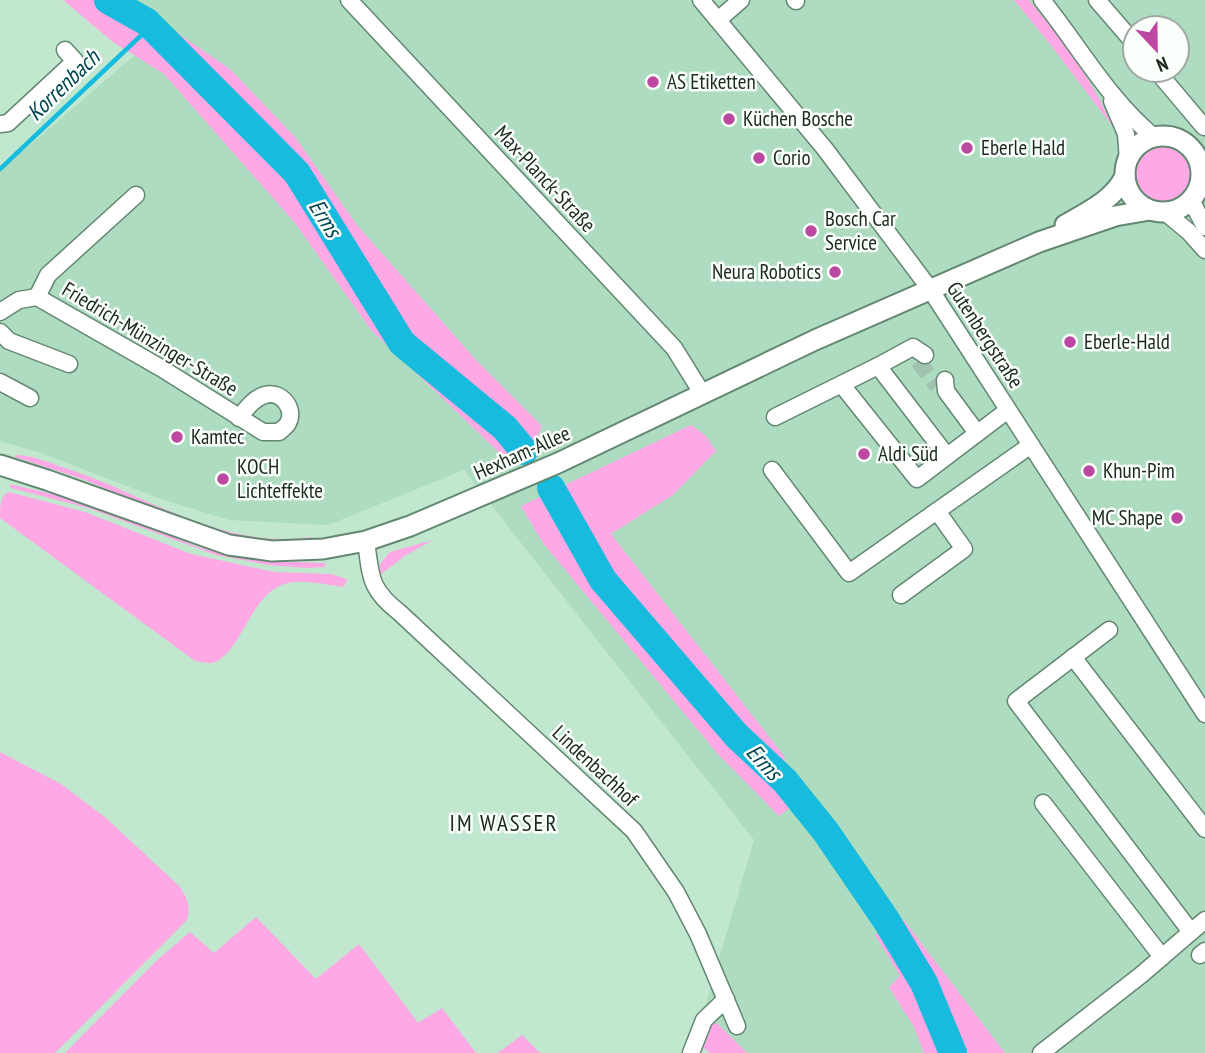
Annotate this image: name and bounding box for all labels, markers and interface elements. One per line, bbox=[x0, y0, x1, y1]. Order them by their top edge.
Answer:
north arrow bbox=[1121, 14, 1191, 84]
water label: Korrenbach bbox=[20, 42, 106, 126]
text: N bbox=[1153, 52, 1172, 78]
place label: AS Etiketten bbox=[667, 68, 756, 95]
marker: AS Etiketten bbox=[645, 74, 661, 90]
place label: Küchen Bosche bbox=[743, 105, 853, 132]
marker: Küchen Bosche bbox=[721, 111, 737, 127]
street label: Max-Planck-Straße bbox=[489, 120, 602, 238]
place label: Eberle Hald bbox=[981, 134, 1065, 161]
marker: Eberle Hald bbox=[959, 140, 975, 156]
place label: Corio bbox=[773, 144, 811, 171]
marker: Corio bbox=[751, 150, 767, 166]
water label: Erms bbox=[303, 194, 349, 244]
place label: Bosch Car Service bbox=[825, 205, 896, 256]
marker: Bosch Car Service bbox=[803, 223, 819, 239]
place label: Neura Robotics bbox=[712, 258, 821, 285]
marker: Neura Robotics bbox=[827, 264, 843, 280]
street label: Friedrich-Münzinger-Straße bbox=[57, 275, 243, 402]
street label: Gutenbergstraße bbox=[941, 276, 1030, 393]
place label: Eberle-Hald bbox=[1084, 328, 1170, 355]
marker: Eberle-Hald bbox=[1062, 334, 1078, 350]
street label: Hexham-Allee bbox=[470, 419, 574, 486]
place label: Kamtec bbox=[191, 423, 245, 450]
marker: Kamtec bbox=[169, 429, 185, 445]
place label: Aldi Süd bbox=[878, 440, 938, 467]
marker: Aldi Süd bbox=[856, 446, 872, 462]
place label: KOCH Lichteffekte bbox=[237, 453, 323, 504]
place label: Khun-Pim bbox=[1103, 457, 1175, 484]
marker: Khun-Pim bbox=[1081, 463, 1097, 479]
marker: KOCH Lichteffekte bbox=[215, 471, 231, 487]
place label: MC Shape bbox=[1092, 504, 1163, 531]
marker: MC Shape bbox=[1169, 510, 1185, 526]
street label: Lindenbachhof bbox=[547, 719, 644, 812]
water label: Erms bbox=[741, 738, 790, 787]
district label: IM WASSER bbox=[450, 808, 558, 837]

